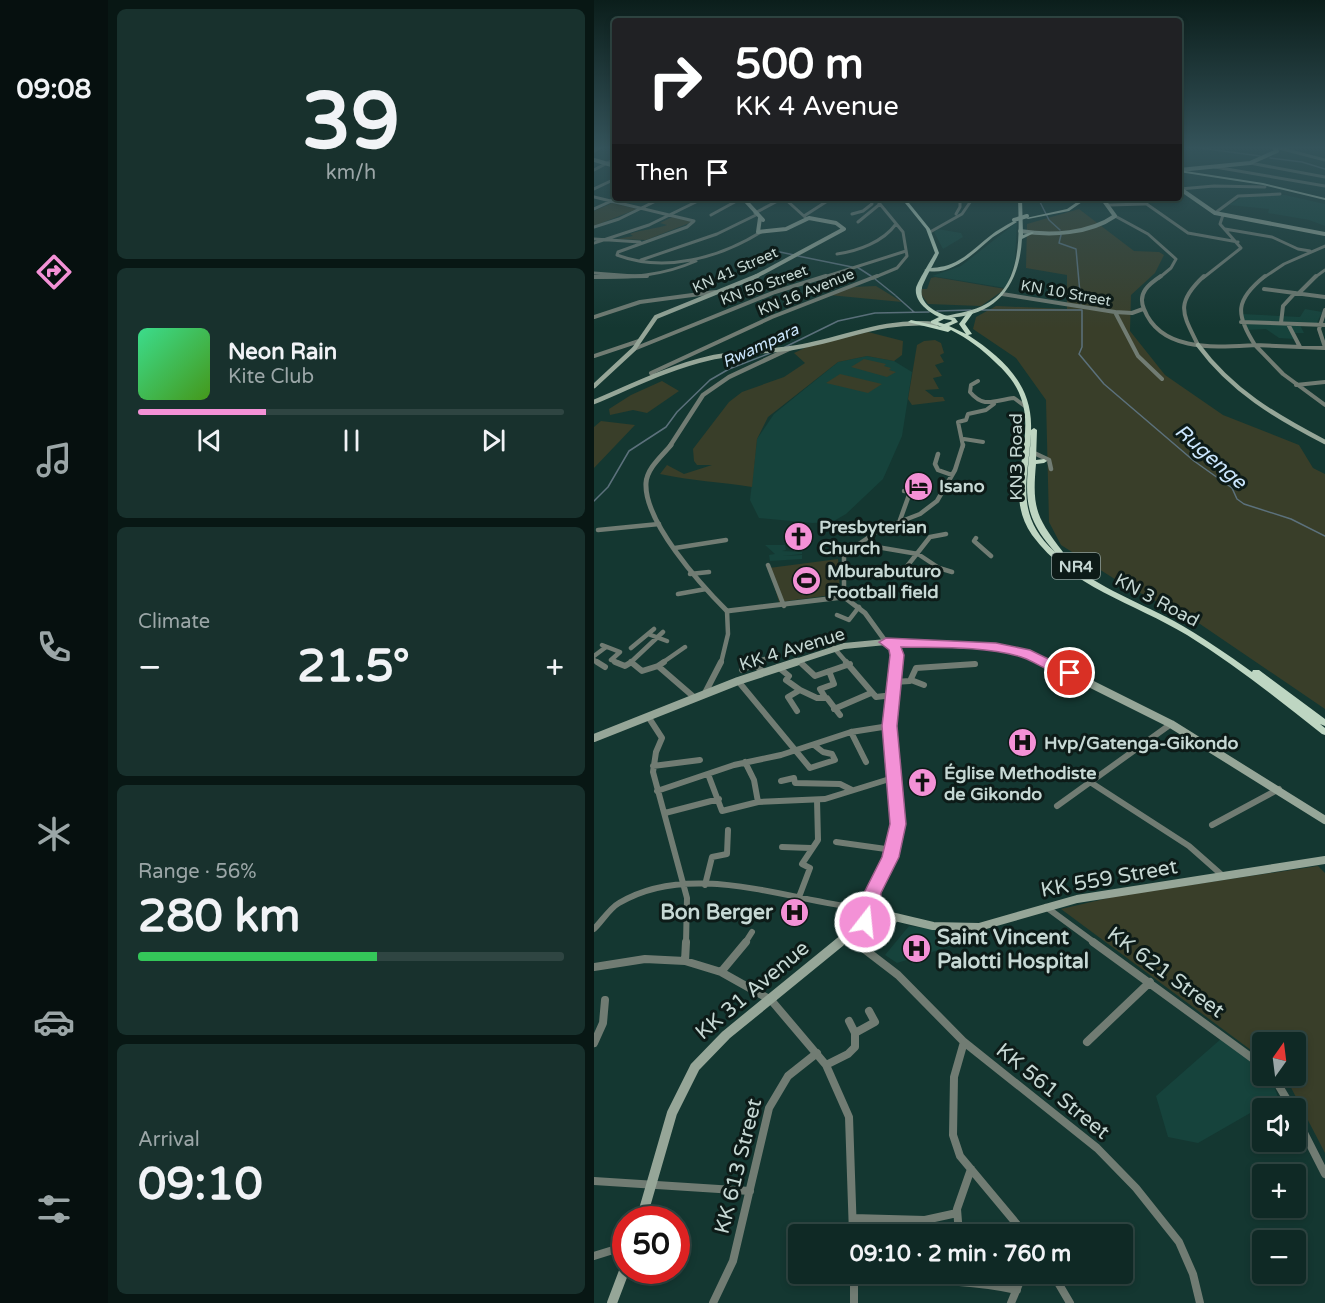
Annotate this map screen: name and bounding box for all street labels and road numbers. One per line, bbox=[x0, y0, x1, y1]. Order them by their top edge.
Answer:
street label: KN 41 Street bbox=[689, 243, 781, 297]
street label: KN 50 Street bbox=[718, 261, 810, 309]
street label: KN 16 Avenue bbox=[755, 264, 857, 320]
street label: KN 10 Street bbox=[1019, 276, 1113, 310]
street label: KN3 Road bbox=[1005, 413, 1027, 501]
road number: NR4 bbox=[1052, 553, 1100, 579]
street label: KN 3 Road bbox=[1111, 569, 1203, 631]
street label: KK 4 Avenue bbox=[737, 623, 847, 675]
street label: KK 559 Street bbox=[1039, 854, 1180, 903]
street label: KK 621 Street bbox=[1102, 922, 1229, 1023]
street label: KK 31 Avenue bbox=[690, 936, 814, 1045]
street label: KK 561 Street bbox=[991, 1038, 1114, 1145]
street label: KK 613 Street bbox=[710, 1096, 767, 1236]

